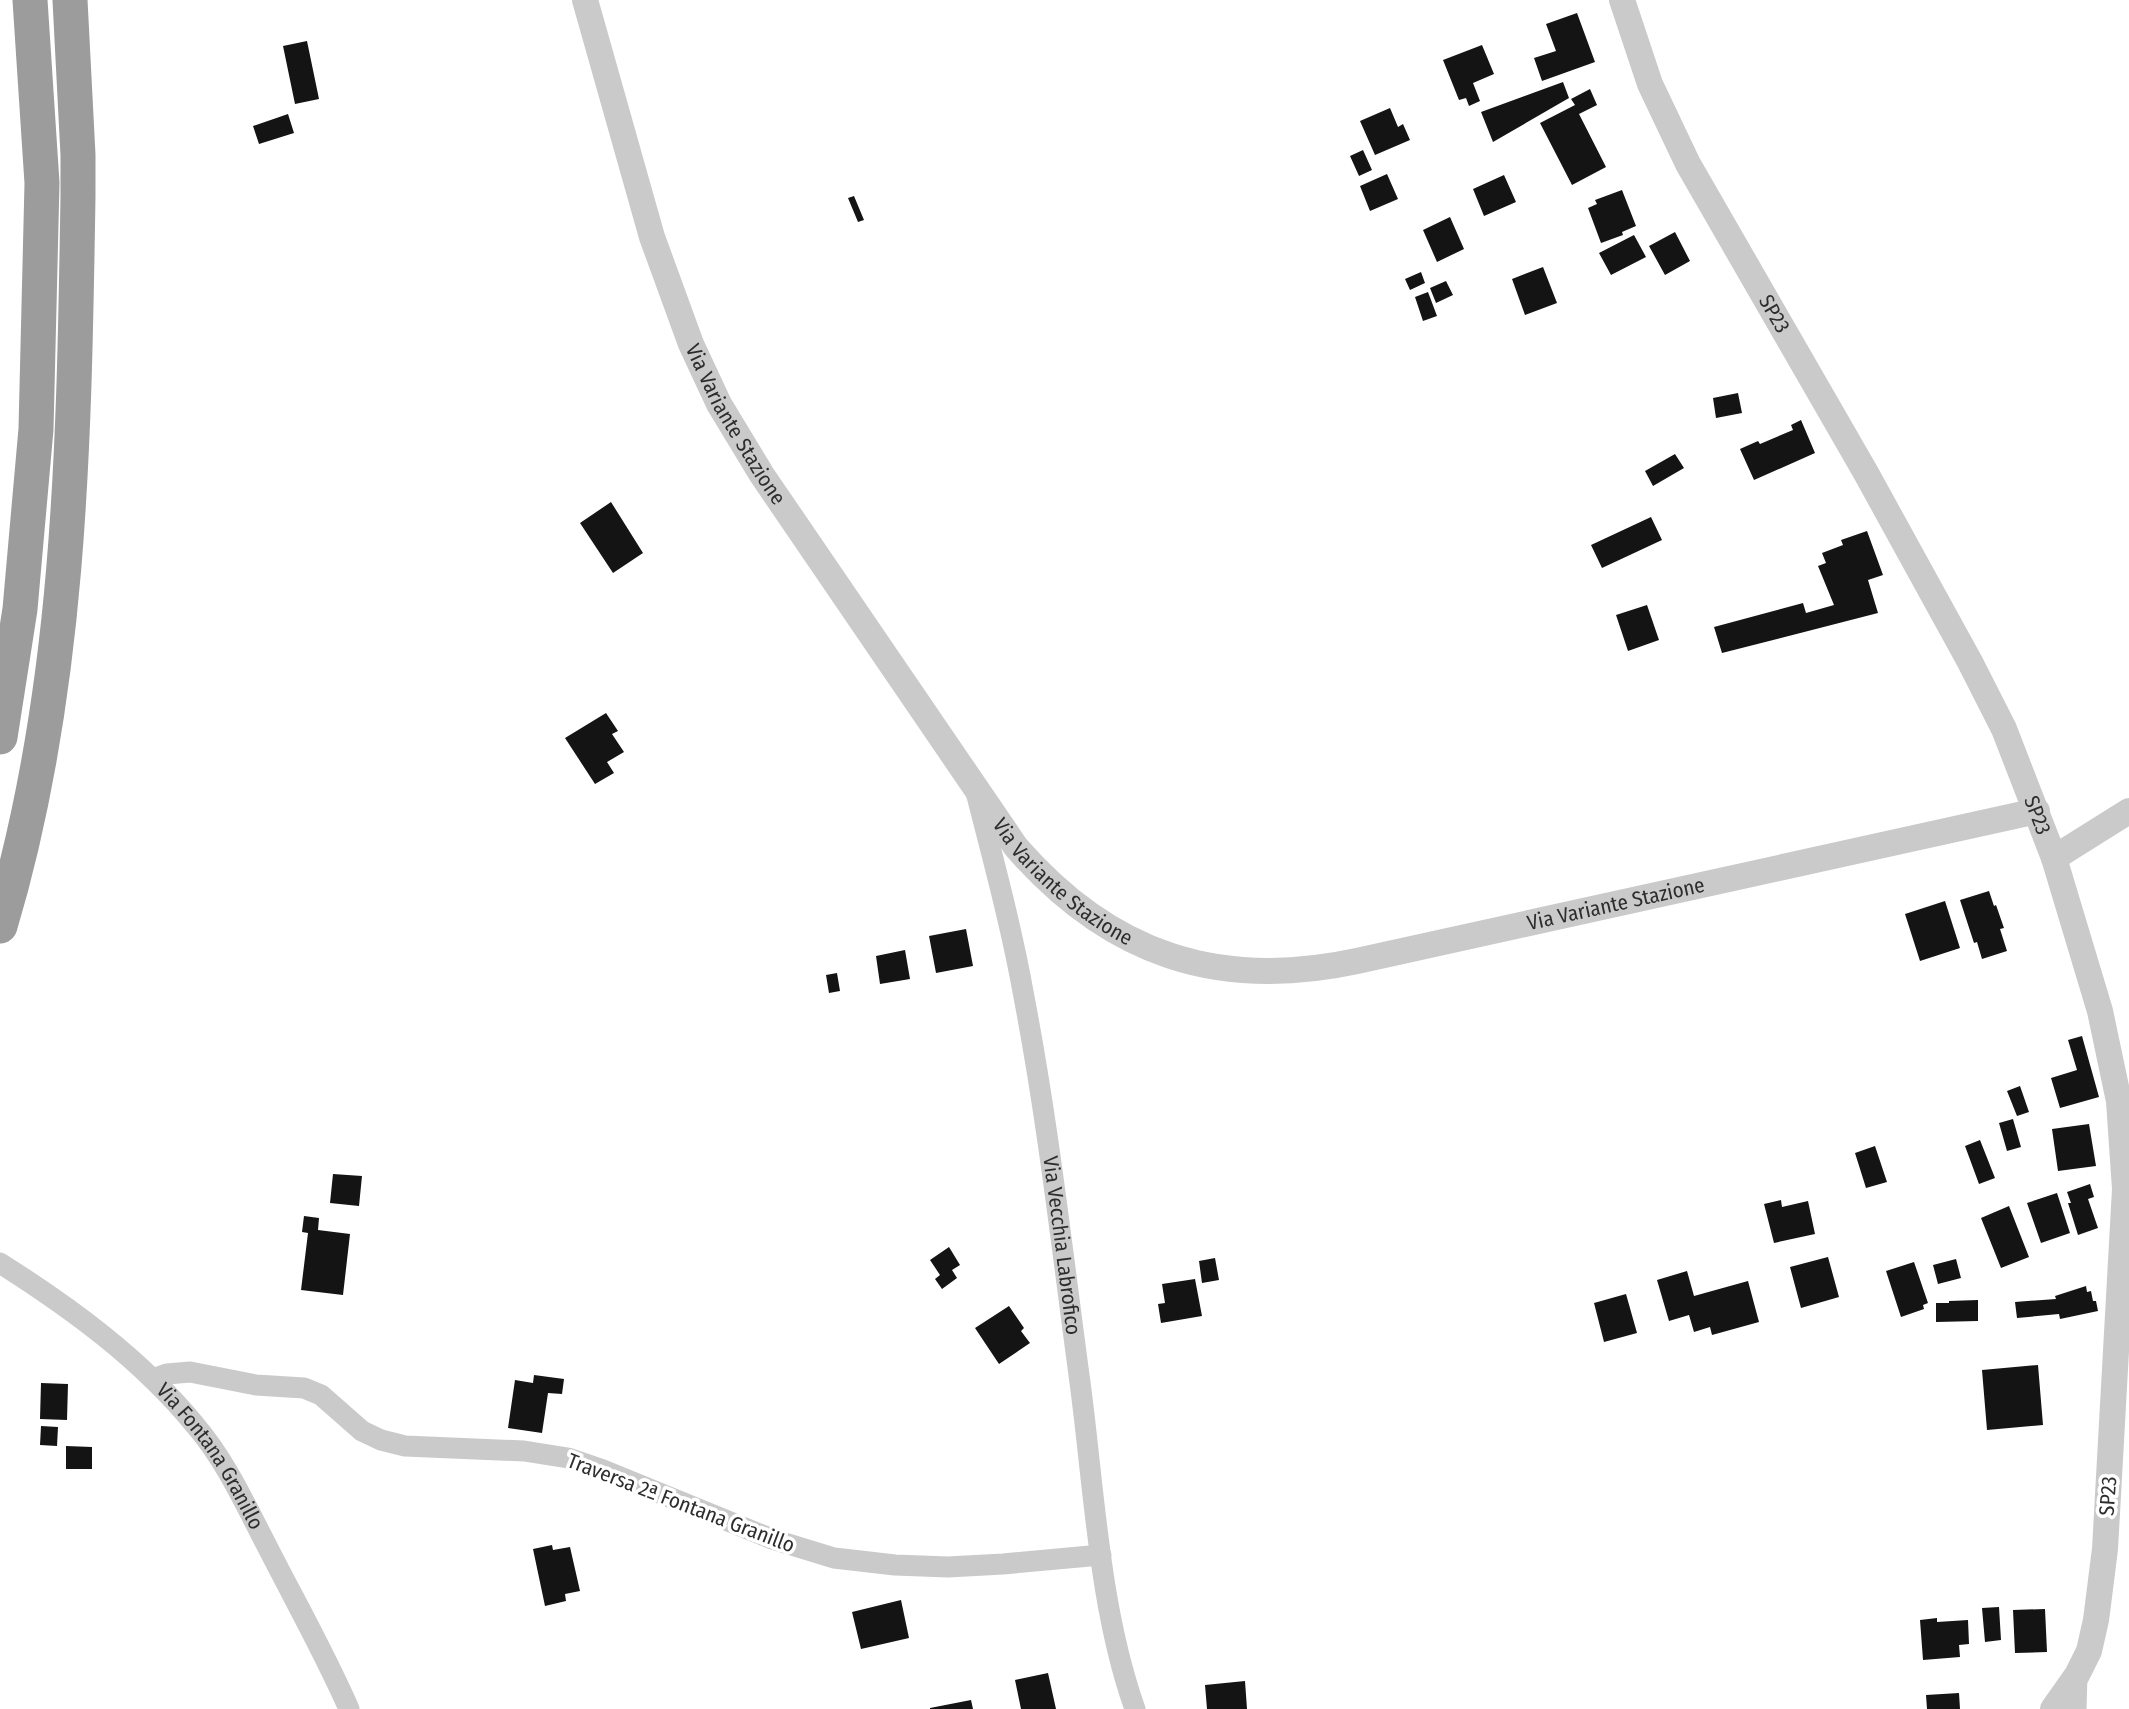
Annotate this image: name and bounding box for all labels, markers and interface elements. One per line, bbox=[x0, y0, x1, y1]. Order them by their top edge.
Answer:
street label: SP23 bbox=[1753, 290, 1795, 337]
street label: Via Variante Stazione bbox=[680, 340, 791, 510]
street label: SP23 bbox=[2018, 792, 2057, 838]
street label: Via Variante Stazione bbox=[987, 813, 1137, 951]
street label: Via Variante Stazione bbox=[1525, 872, 1707, 936]
street label: Via Vecchia Labrofico bbox=[1037, 1155, 1087, 1337]
street label: Via Fontana Granillo bbox=[151, 1377, 269, 1534]
street label: Traversa 2ª Fontana Granillo bbox=[564, 1448, 798, 1558]
street label: SP23 bbox=[2094, 1475, 2122, 1517]

